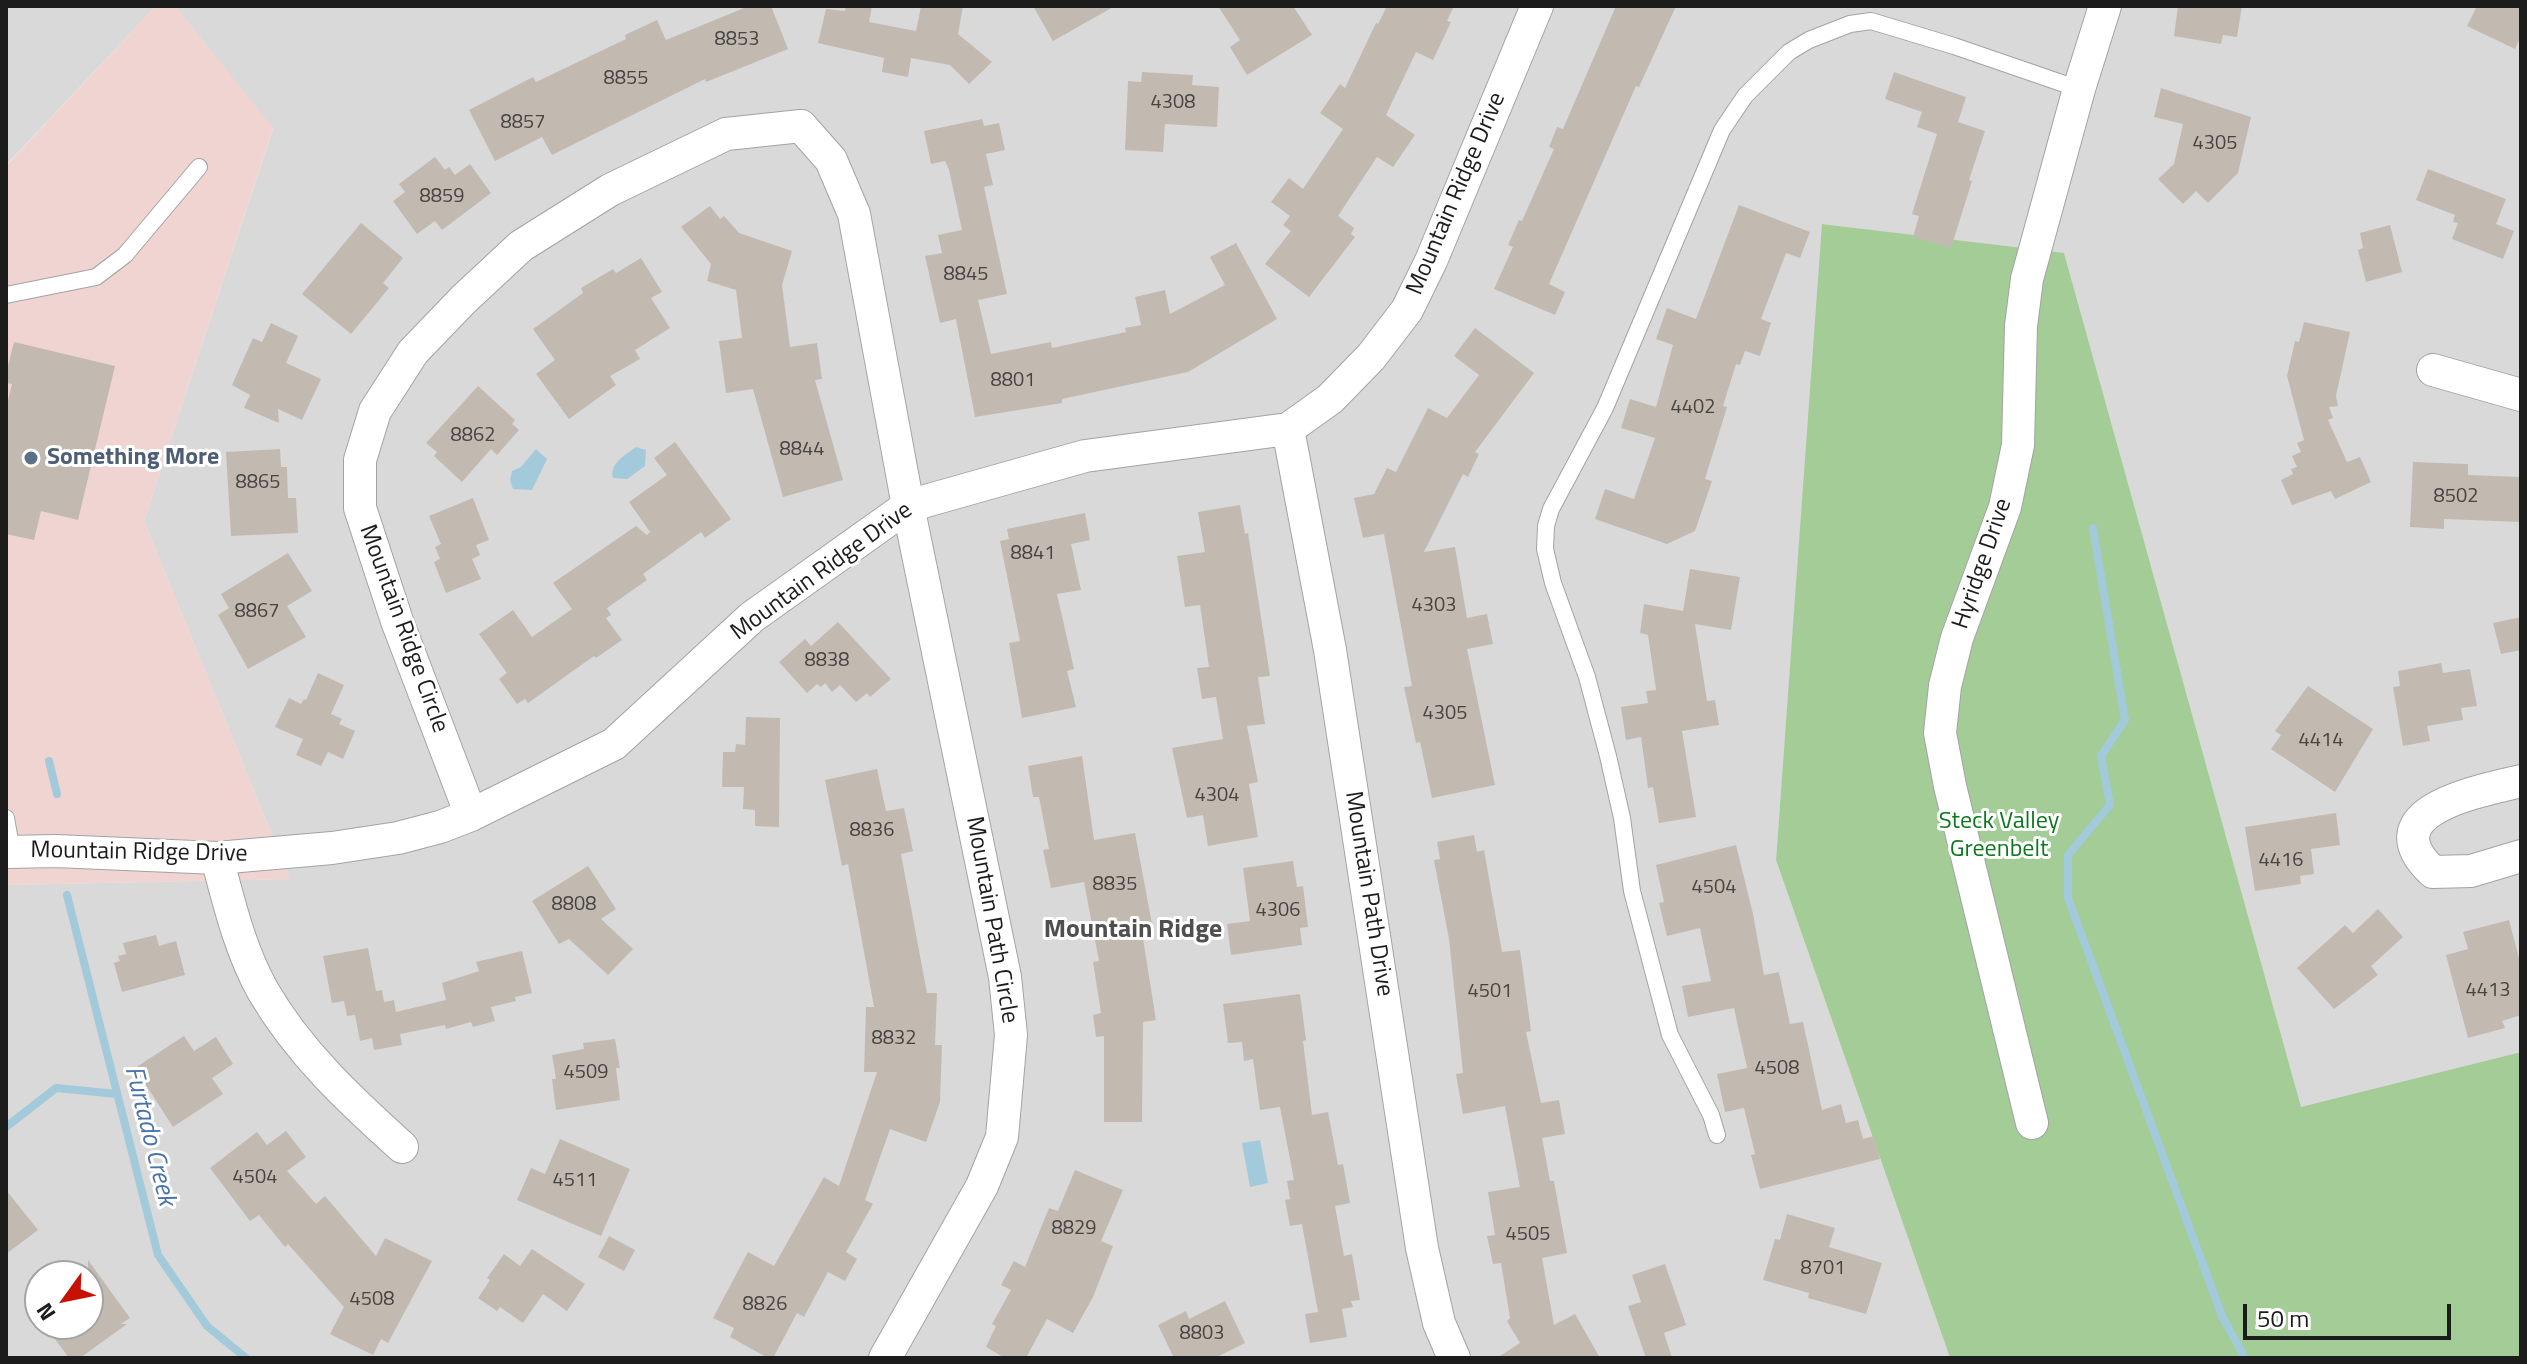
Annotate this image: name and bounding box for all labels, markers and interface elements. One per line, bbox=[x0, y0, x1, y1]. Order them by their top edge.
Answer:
house number: 8853 bbox=[715, 28, 759, 52]
house number: 8855 bbox=[604, 67, 648, 91]
street label: Mountain Ridge Drive bbox=[1401, 88, 1513, 300]
house number: 4308 bbox=[1151, 91, 1195, 115]
house number: 8857 bbox=[501, 111, 545, 135]
house number: 4305 bbox=[2193, 132, 2237, 156]
house number: 8859 bbox=[420, 185, 464, 209]
house number: 8845 bbox=[944, 263, 988, 287]
house number: 8801 bbox=[991, 369, 1035, 393]
house number: 4402 bbox=[1671, 396, 1715, 420]
house number: 8862 bbox=[451, 424, 495, 448]
house number: 8844 bbox=[780, 438, 824, 462]
place label: Something More bbox=[47, 444, 219, 472]
marker: Something More bbox=[22, 449, 40, 467]
house number: 8865 bbox=[236, 471, 280, 495]
house number: 8502 bbox=[2434, 485, 2478, 509]
street label: Hyridge Drive bbox=[1947, 495, 2019, 633]
street label: Mountain Ridge Drive bbox=[726, 497, 918, 647]
street label: Mountain Ridge Circle bbox=[352, 521, 454, 737]
house number: 8841 bbox=[1011, 542, 1055, 566]
house number: 4303 bbox=[1412, 594, 1456, 618]
house number: 8867 bbox=[235, 600, 279, 624]
house number: 8838 bbox=[805, 649, 849, 673]
house number: 4305 bbox=[1423, 702, 1467, 726]
house number: 4414 bbox=[2299, 729, 2343, 753]
house number: 4304 bbox=[1195, 784, 1239, 808]
street label: Mountain Path Drive bbox=[1338, 789, 1398, 999]
park label: Steck Valley Greenbelt bbox=[1939, 808, 2059, 864]
street label: Mountain Path Circle bbox=[959, 814, 1023, 1026]
house number: 8836 bbox=[850, 819, 894, 843]
street label: Mountain Ridge Drive bbox=[30, 837, 248, 869]
house number: 4416 bbox=[2259, 849, 2303, 873]
house number: 8835 bbox=[1093, 873, 1137, 897]
house number: 4504 bbox=[1692, 876, 1736, 900]
house number: 8808 bbox=[552, 893, 596, 917]
house number: 4306 bbox=[1256, 899, 1300, 923]
district label: Mountain Ridge bbox=[1044, 915, 1222, 947]
house number: 4413 bbox=[2466, 979, 2510, 1003]
house number: 4501 bbox=[1468, 980, 1512, 1004]
house number: 8832 bbox=[872, 1027, 916, 1051]
house number: 4508 bbox=[1755, 1057, 1799, 1081]
house number: 4509 bbox=[564, 1061, 608, 1085]
water label: Furtado Creek bbox=[117, 1063, 181, 1209]
house number: 4504 bbox=[233, 1166, 277, 1190]
house number: 4511 bbox=[553, 1169, 597, 1193]
house number: 8829 bbox=[1052, 1217, 1096, 1241]
house number: 4505 bbox=[1506, 1223, 1550, 1247]
house number: 8701 bbox=[1801, 1257, 1845, 1281]
north arrow bbox=[24, 1260, 104, 1340]
house number: 4508 bbox=[350, 1288, 394, 1312]
scale bar bbox=[2247, 1288, 2455, 1338]
house number: 8826 bbox=[743, 1293, 787, 1317]
text: N bbox=[27, 1296, 64, 1328]
text: 50 m bbox=[2257, 1300, 2309, 1336]
house number: 8803 bbox=[1180, 1322, 1224, 1346]

